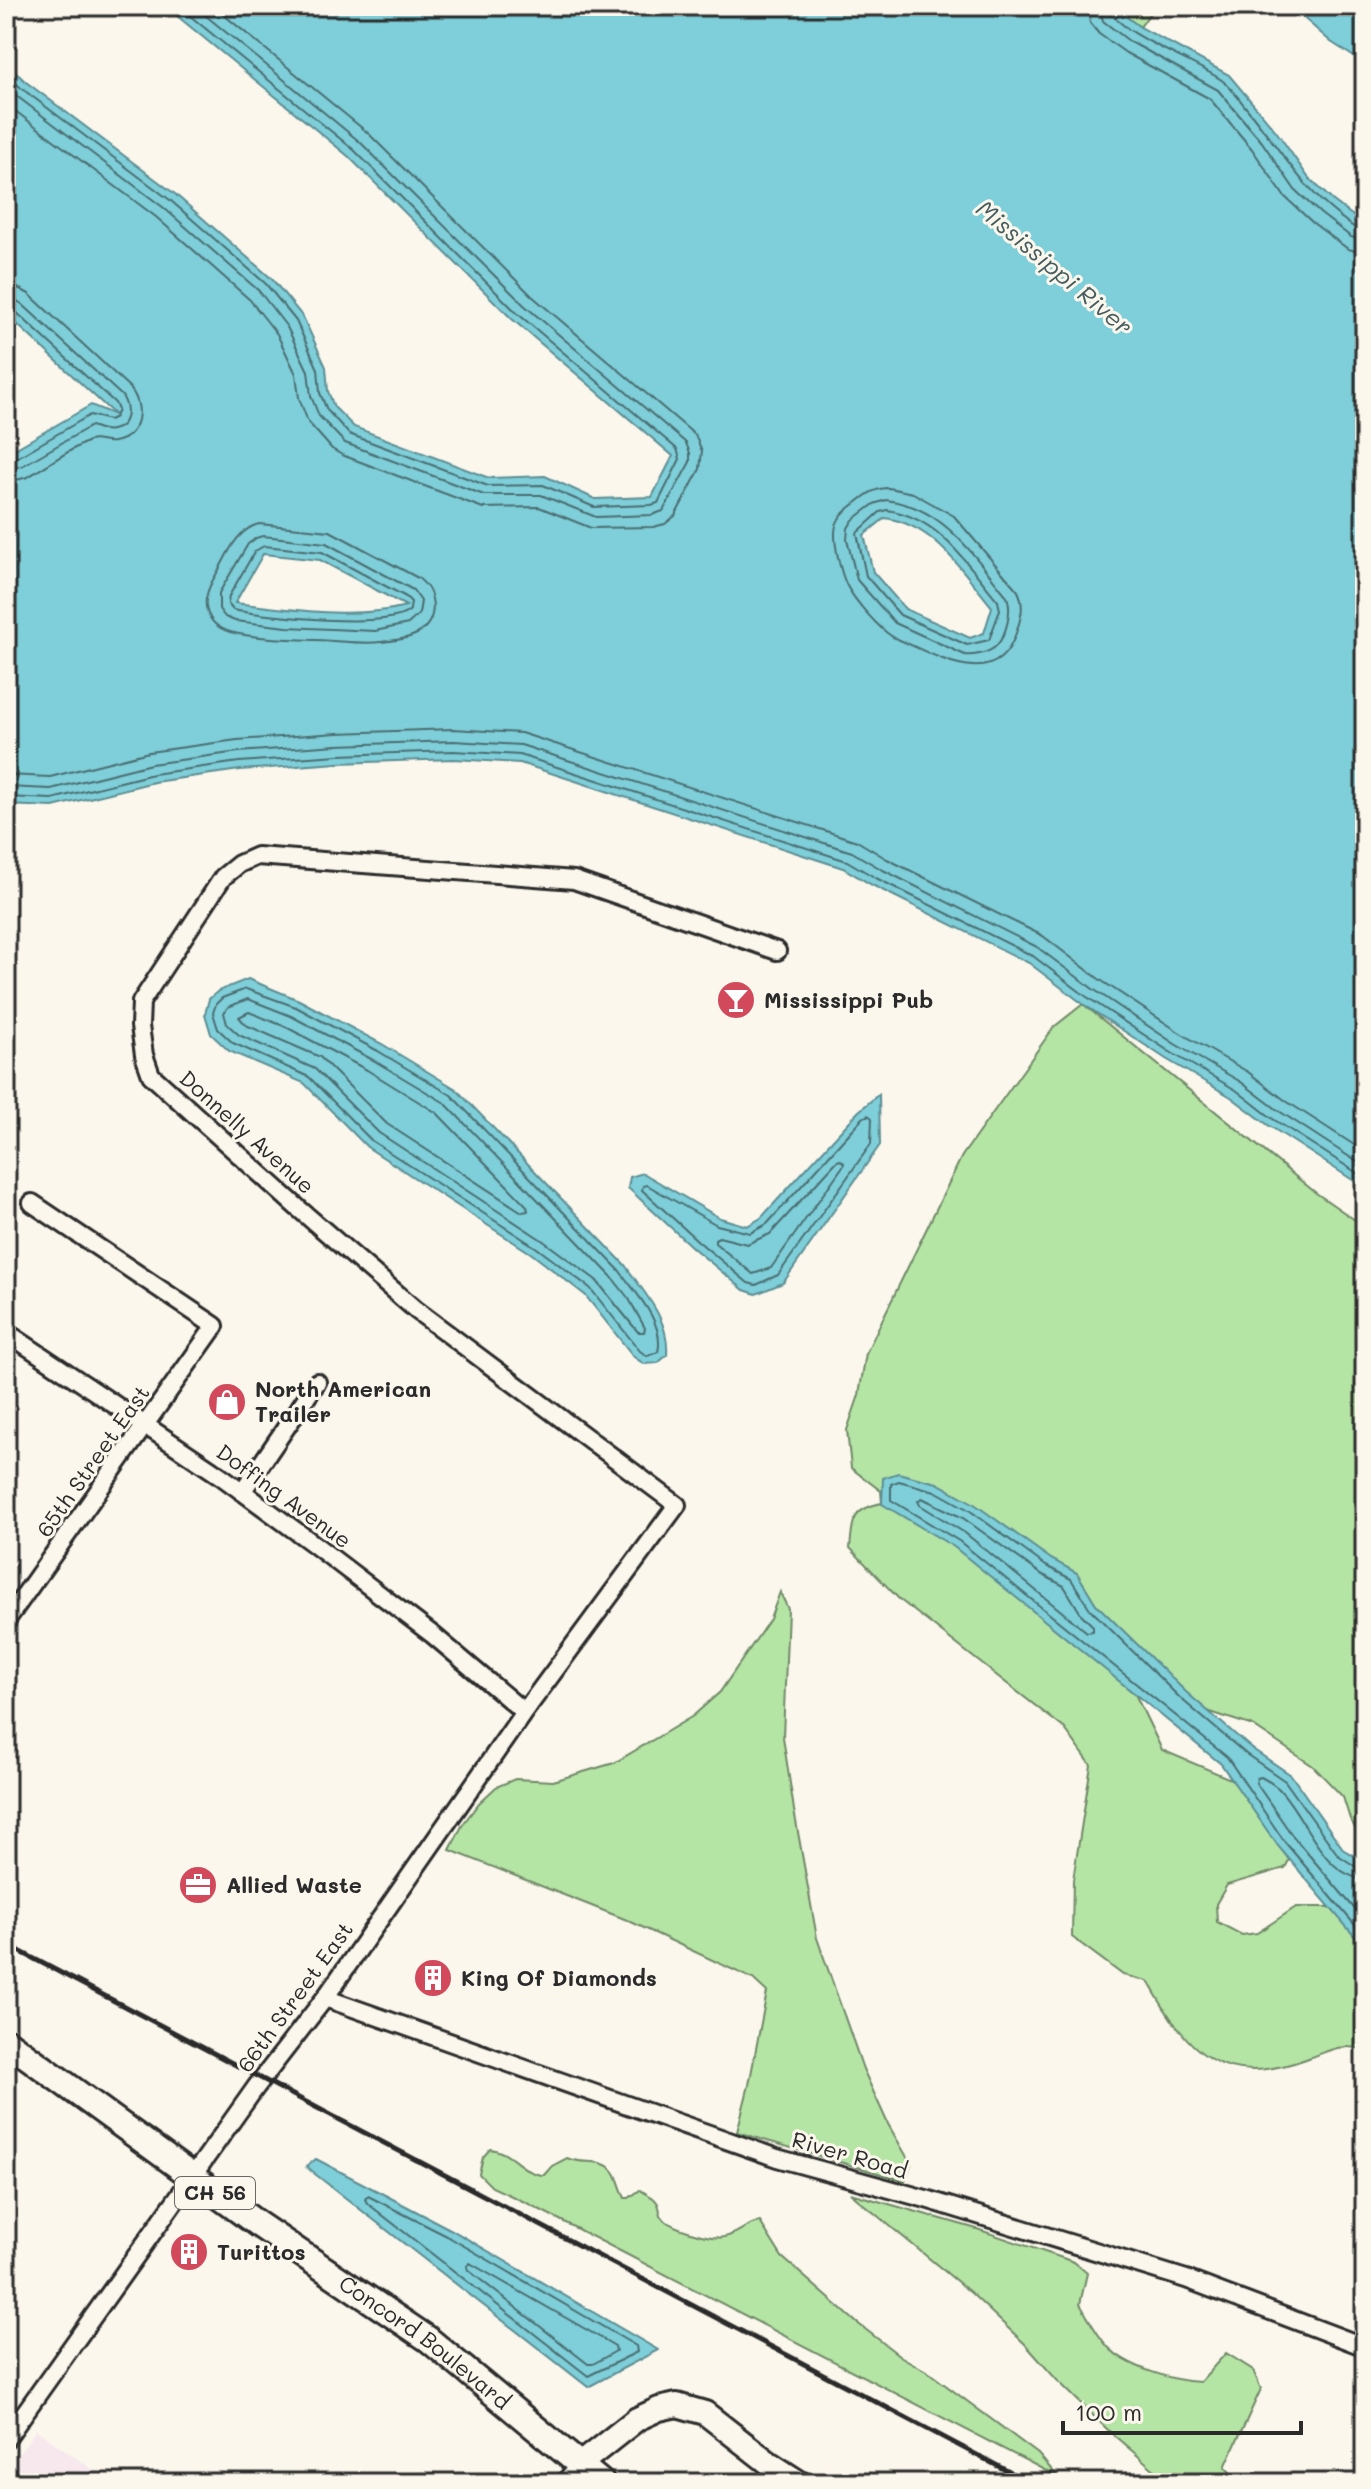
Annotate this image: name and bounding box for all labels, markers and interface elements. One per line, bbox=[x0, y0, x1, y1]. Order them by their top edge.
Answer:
water label: Mississippi River bbox=[970, 192, 1140, 341]
bar icon: Mississippi Pub bbox=[715, 979, 757, 1021]
place label: Mississippi Pub bbox=[764, 985, 933, 1014]
street label: Donnelly Avenue bbox=[174, 1063, 321, 1200]
place label: North American Trailer bbox=[255, 1374, 431, 1428]
street label: 65th Street East bbox=[29, 1379, 156, 1542]
shop icon: North American Trailer bbox=[206, 1381, 248, 1423]
street label: Doffing Avenue bbox=[211, 1437, 358, 1554]
office icon: Allied Waste bbox=[177, 1864, 219, 1906]
place label: Allied Waste bbox=[226, 1870, 362, 1899]
street label: 66th Street East bbox=[230, 1916, 359, 2078]
building icon: King Of Diamonds bbox=[412, 1957, 454, 1999]
place label: King Of Diamonds bbox=[461, 1963, 657, 1992]
street label: River Road bbox=[789, 2124, 911, 2185]
road number: CH 56 bbox=[175, 2177, 255, 2209]
building icon: Turittos bbox=[168, 2231, 210, 2273]
place label: Turittos bbox=[217, 2237, 305, 2266]
street label: Concord Boulevard bbox=[334, 2268, 517, 2415]
scale bar bbox=[1063, 2385, 1301, 2435]
text: 100 m bbox=[1075, 2396, 1142, 2427]

